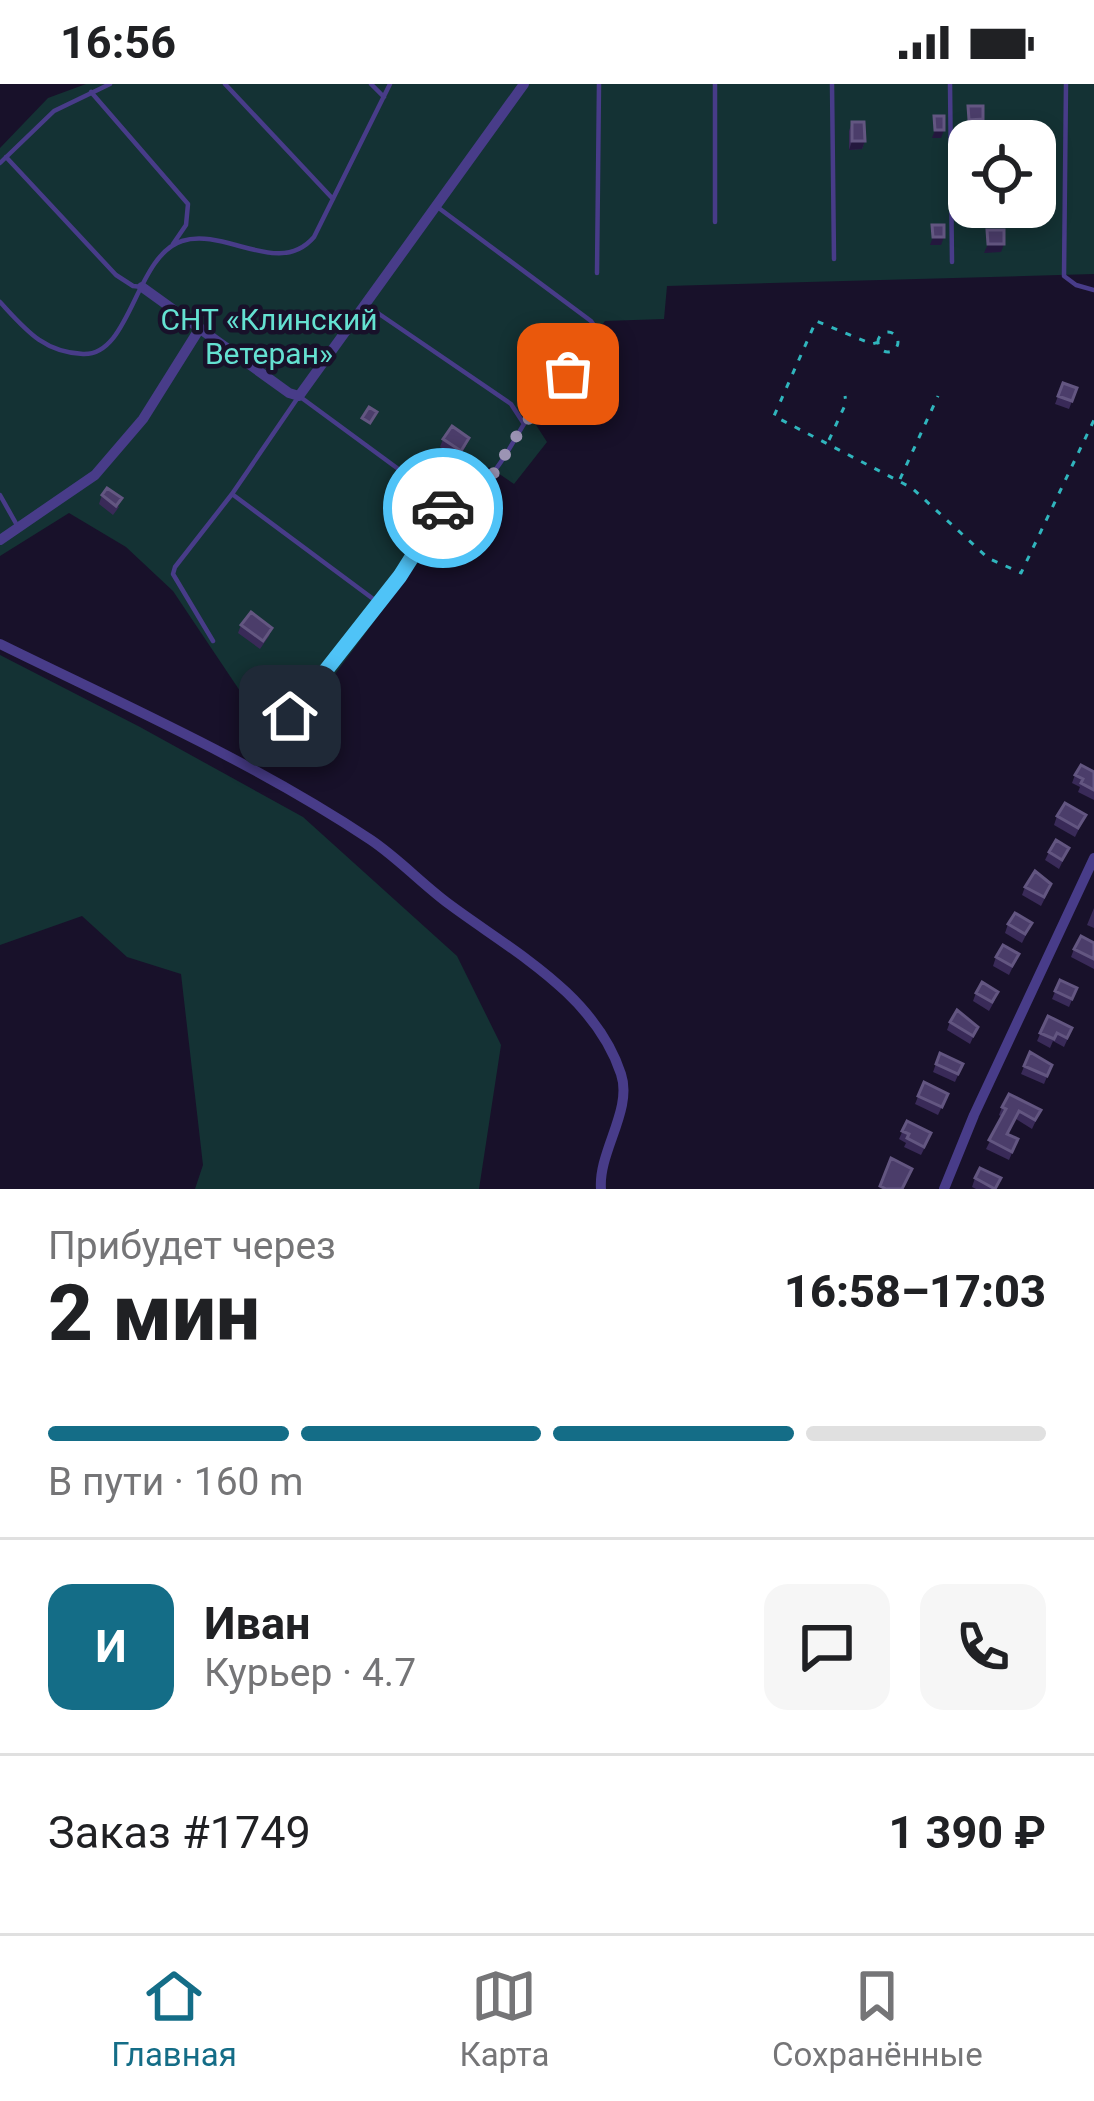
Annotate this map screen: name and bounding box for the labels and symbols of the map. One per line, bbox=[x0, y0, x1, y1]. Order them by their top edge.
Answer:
park label: СНТ «Клинский Ветеран» bbox=[160, 302, 378, 371]
pin bbox=[517, 323, 619, 425]
courier bbox=[383, 448, 503, 568]
pin bbox=[239, 665, 341, 767]

